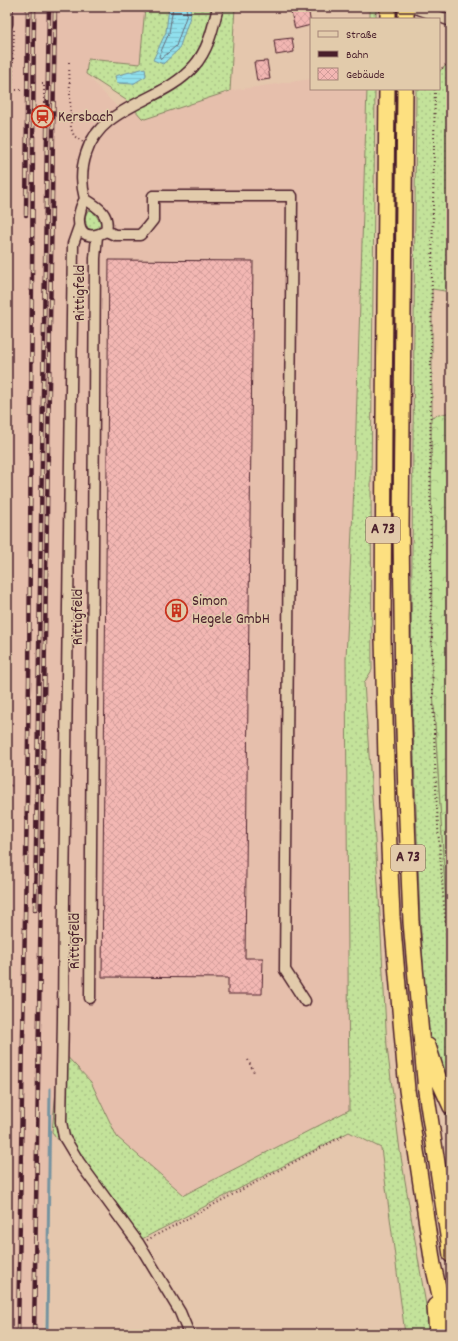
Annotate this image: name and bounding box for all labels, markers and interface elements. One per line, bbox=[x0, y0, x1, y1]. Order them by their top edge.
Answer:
legend bbox=[310, 18, 440, 90]
text: Straße bbox=[346, 27, 377, 44]
text: Bahn bbox=[346, 47, 369, 64]
text: Gebäude bbox=[346, 67, 385, 84]
station icon: Kersbach bbox=[29, 104, 55, 130]
place label: Kersbach bbox=[58, 106, 113, 129]
street label: Rittigfeld bbox=[69, 265, 92, 321]
road number: A 73 bbox=[366, 517, 400, 543]
street label: Rittigfeld bbox=[67, 589, 90, 645]
place label: Simon Hegele GmbH bbox=[192, 590, 270, 631]
building icon: Simon Hegele GmbH bbox=[164, 597, 190, 623]
road number: A 73 bbox=[391, 845, 425, 871]
street label: Rittigfeld bbox=[64, 913, 87, 969]

